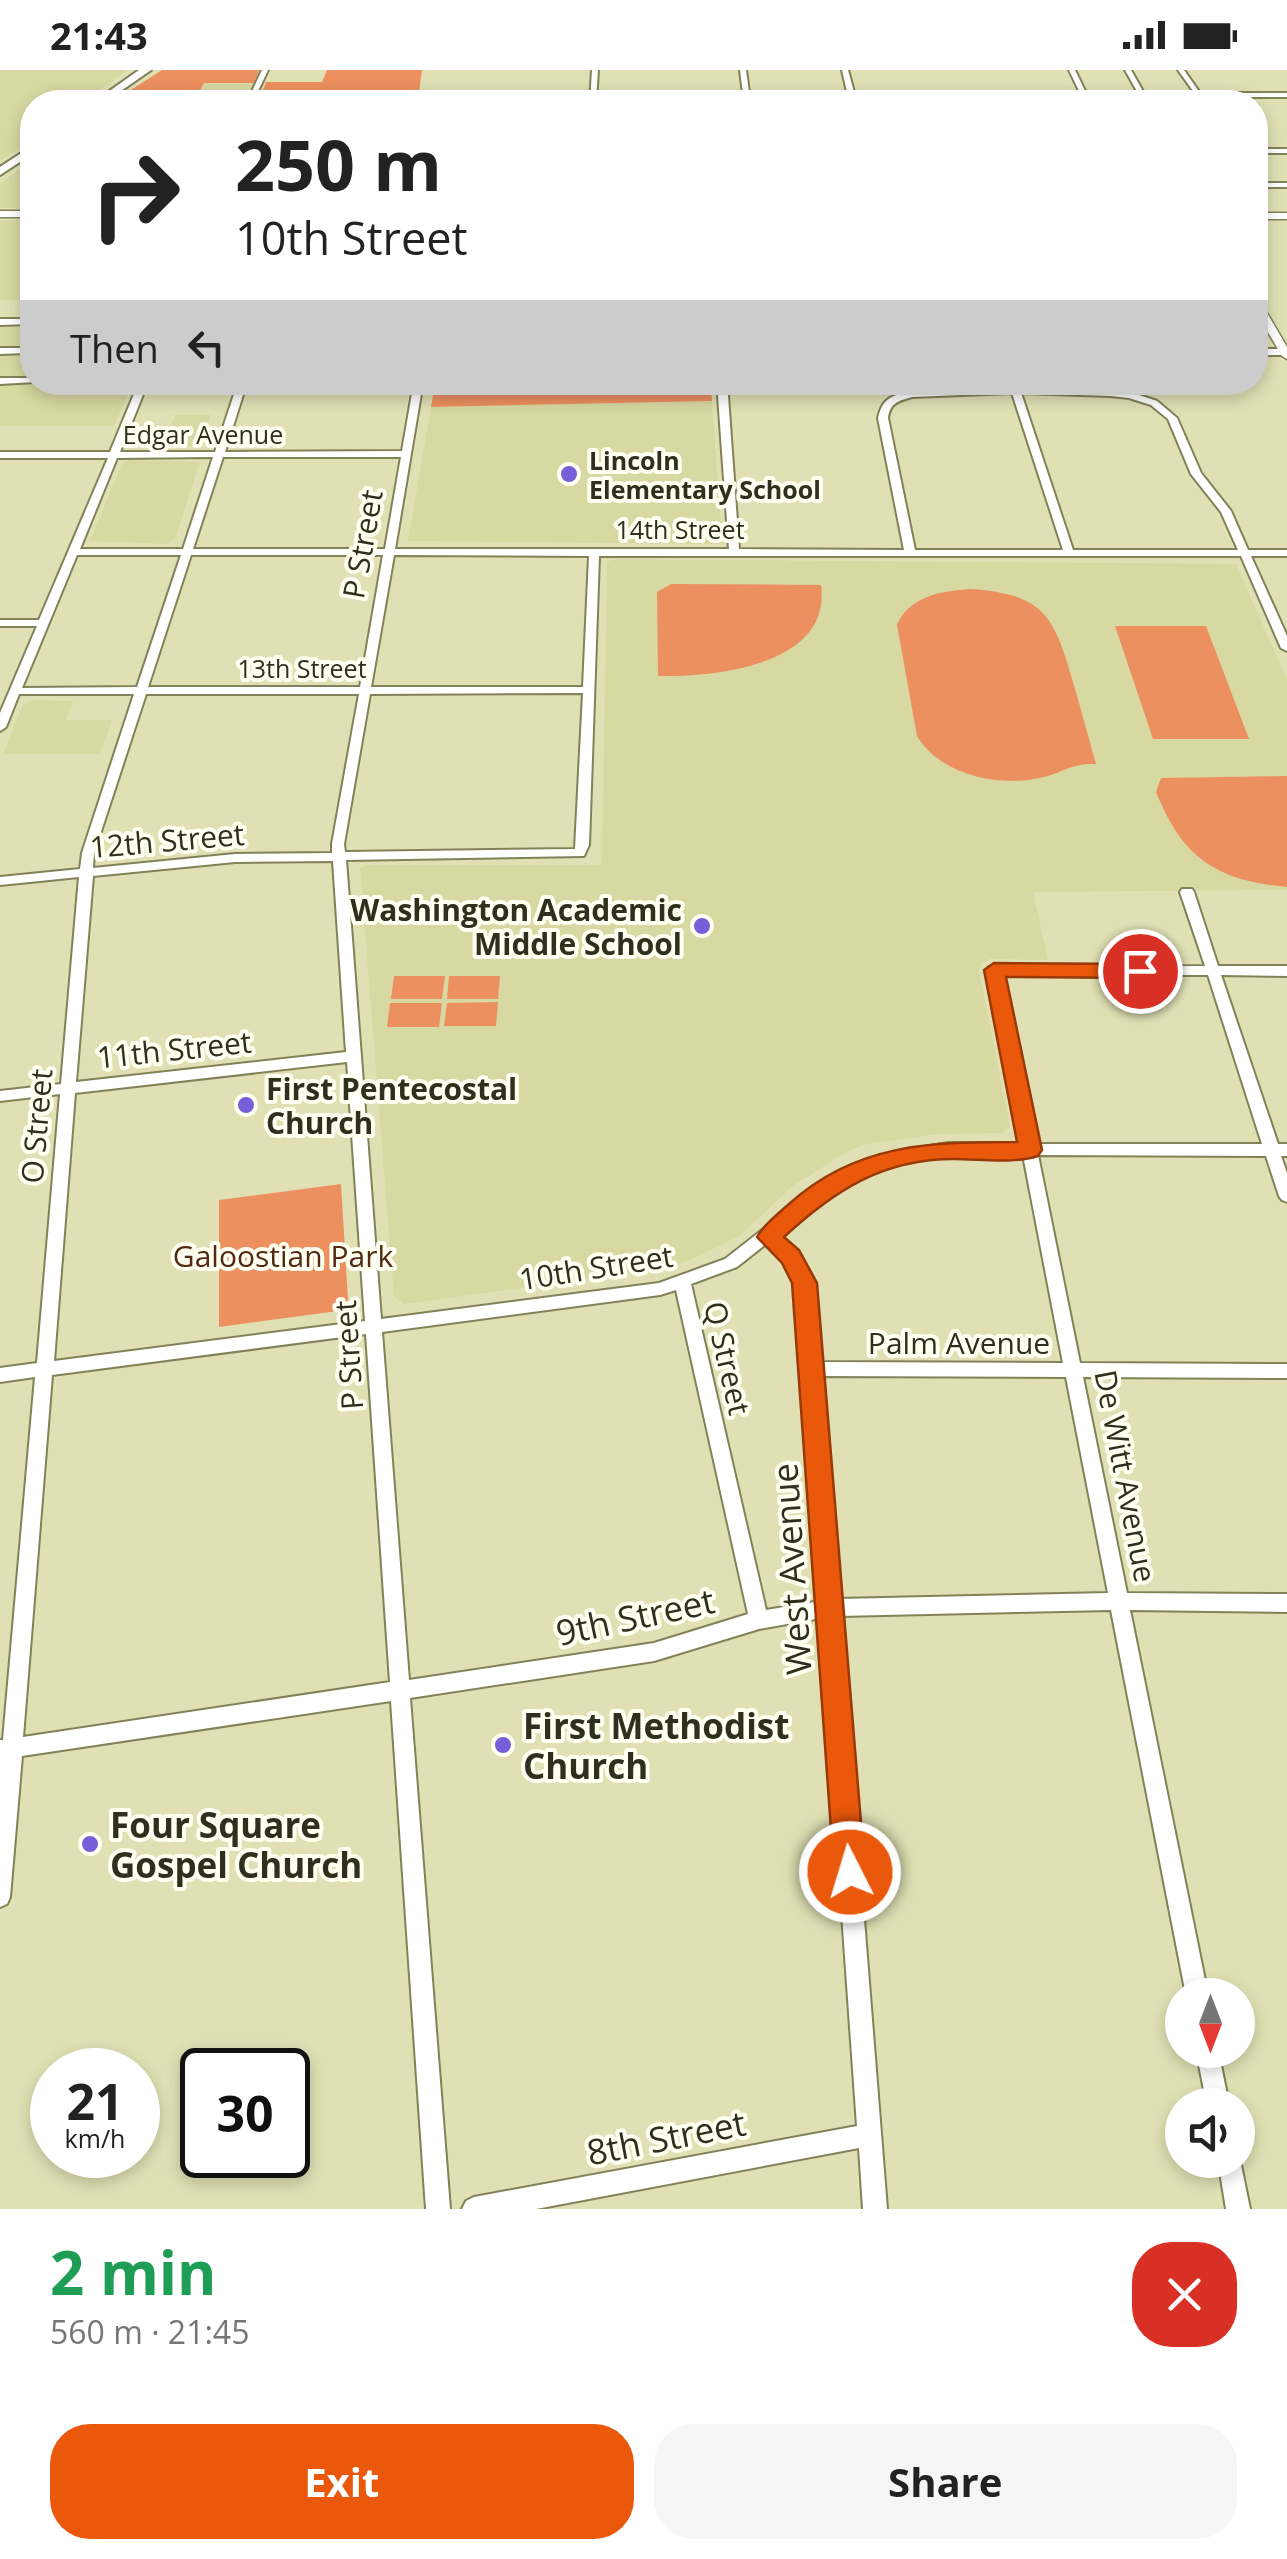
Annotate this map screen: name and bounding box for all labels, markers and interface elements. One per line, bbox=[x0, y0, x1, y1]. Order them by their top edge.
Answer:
text: 21:43 bbox=[50, 9, 148, 61]
text: 250 m bbox=[235, 116, 442, 212]
icon: right bbox=[70, 130, 200, 260]
text: 10th Street bbox=[235, 207, 467, 268]
icon: left bbox=[179, 320, 234, 375]
text: Then bbox=[70, 322, 159, 374]
street label: Edgar Avenue bbox=[123, 417, 283, 451]
place label: Lincoln Elementary School bbox=[589, 443, 821, 506]
marker: Lincoln Elementary School bbox=[558, 463, 580, 485]
street label: P Street bbox=[332, 486, 392, 602]
street label: 14th Street bbox=[615, 512, 745, 546]
street label: 13th Street bbox=[237, 651, 367, 685]
street label: 12th Street bbox=[88, 813, 246, 867]
place label: Washington Academic Middle School bbox=[350, 889, 682, 964]
marker: Washington Academic Middle School bbox=[691, 915, 713, 937]
pin bbox=[1098, 929, 1183, 1014]
icon: arrive bbox=[1113, 944, 1168, 999]
street label: 11th Street bbox=[95, 1021, 253, 1077]
street label: O Street bbox=[11, 1067, 61, 1185]
place label: First Pentecostal Church bbox=[266, 1068, 517, 1143]
marker: First Pentecostal Church bbox=[235, 1094, 257, 1116]
park label: Galoostian Park bbox=[173, 1235, 393, 1276]
street label: 10th Street bbox=[516, 1235, 676, 1299]
street label: Q Street bbox=[695, 1297, 761, 1419]
street label: P Street bbox=[324, 1299, 372, 1411]
street label: Palm Avenue bbox=[868, 1322, 1050, 1363]
street label: De Witt Avenue bbox=[1085, 1366, 1167, 1586]
street label: West Avenue bbox=[760, 1462, 822, 1676]
street label: 9th Street bbox=[551, 1576, 719, 1656]
place label: First Methodist Church bbox=[523, 1702, 789, 1789]
marker: First Methodist Church bbox=[492, 1734, 514, 1756]
place label: Four Square Gospel Church bbox=[110, 1801, 362, 1888]
position arrow bbox=[798, 1820, 902, 1924]
marker: Four Square Gospel Church bbox=[79, 1833, 101, 1855]
north arrow bbox=[1165, 1978, 1255, 2068]
map controls bbox=[1165, 1978, 1255, 2178]
speed limit sign: 30 bbox=[180, 2048, 310, 2178]
text: 21 bbox=[66, 2067, 124, 2135]
button: sound bbox=[1165, 2088, 1255, 2178]
street label: 8th Street bbox=[583, 2099, 749, 2175]
text: km/h bbox=[65, 2121, 125, 2155]
text: 2 min bbox=[50, 2231, 217, 2313]
button: close bbox=[1132, 2242, 1237, 2347]
text: 560 m · 21:45 bbox=[50, 2310, 249, 2353]
button: Exit bbox=[50, 2424, 634, 2539]
button: Share bbox=[654, 2424, 1237, 2539]

